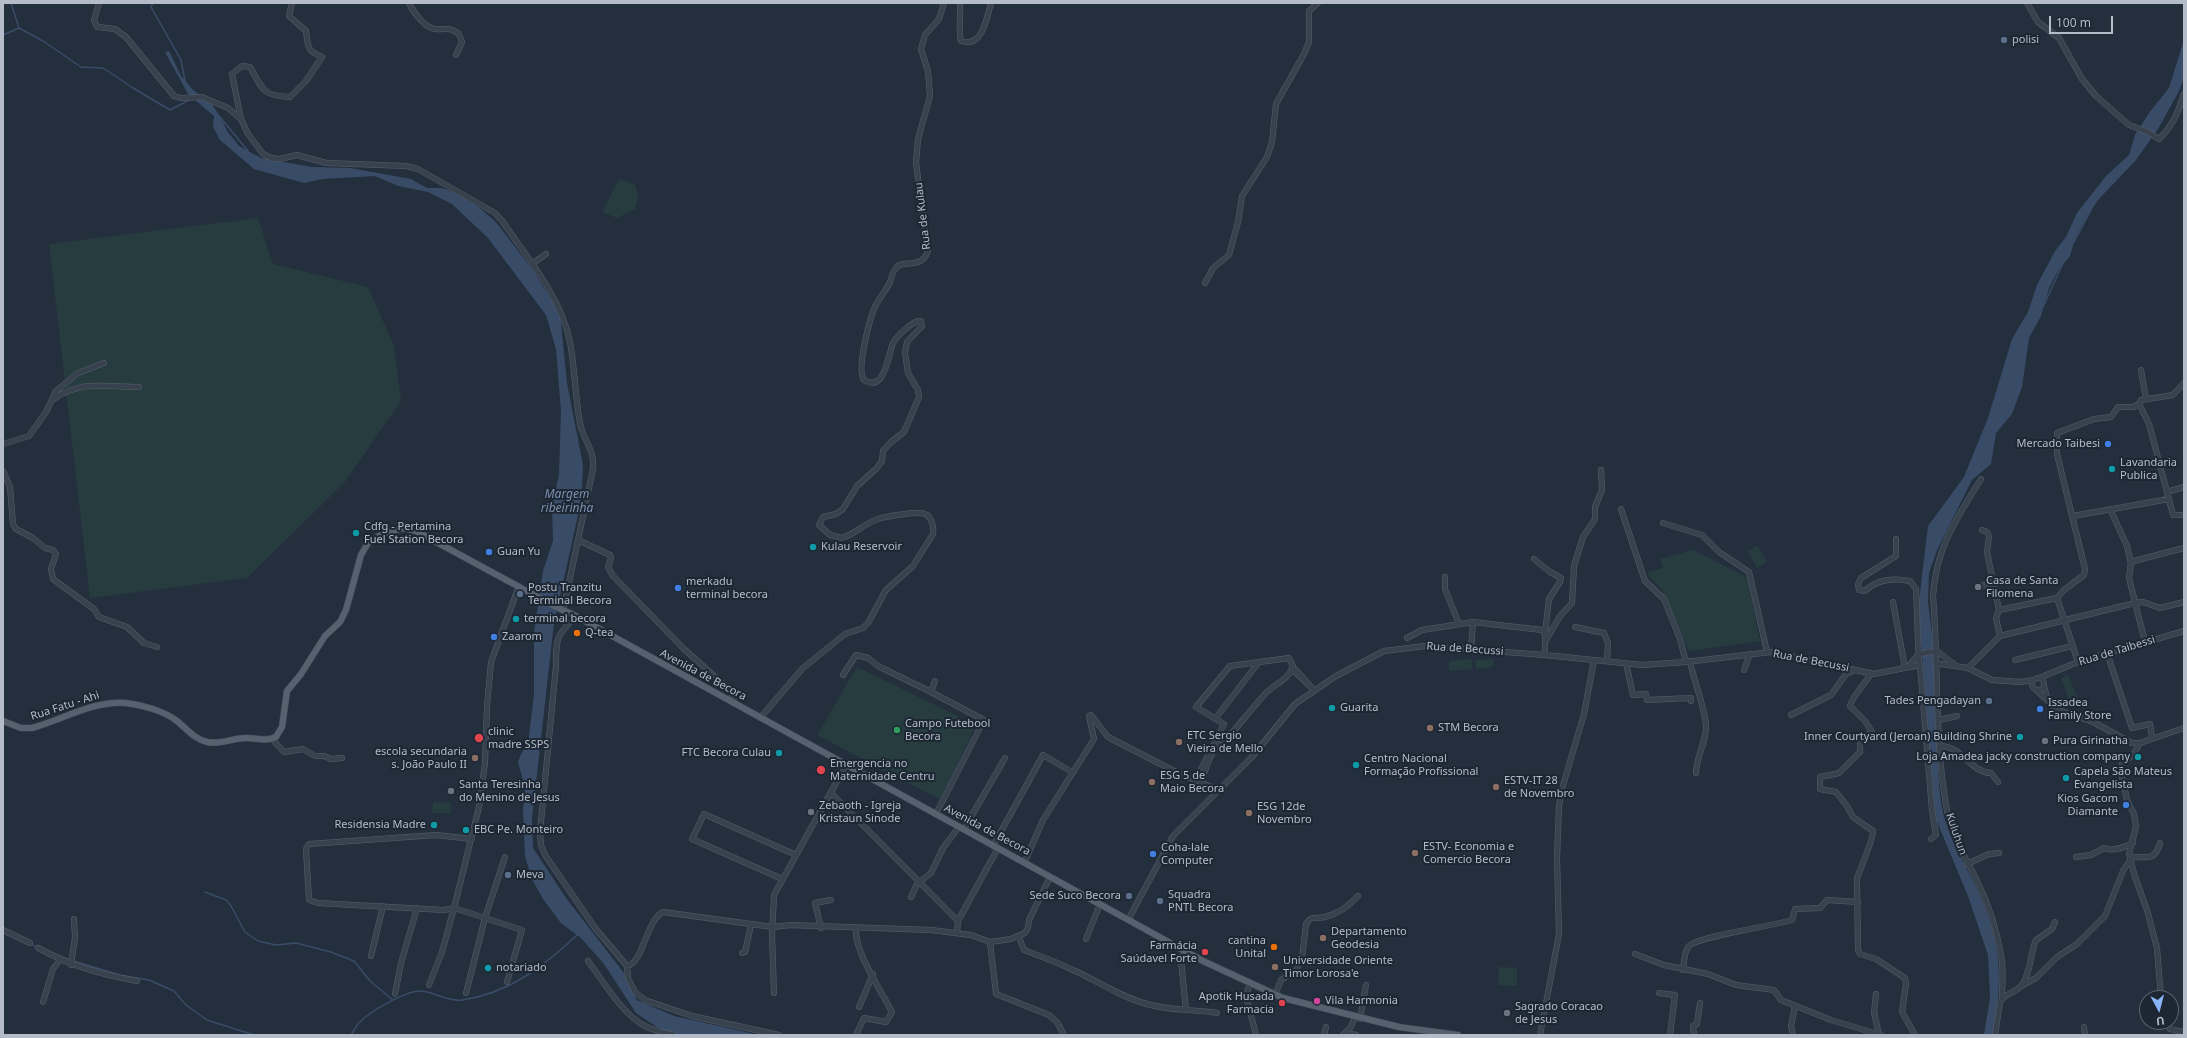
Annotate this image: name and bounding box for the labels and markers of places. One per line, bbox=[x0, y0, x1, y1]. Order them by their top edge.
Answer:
place label: polisi bbox=[2012, 33, 2039, 47]
marker: polisi bbox=[1999, 35, 2009, 45]
place label: Mercado Taibesi bbox=[2016, 437, 2100, 451]
marker: Mercado Taibesi bbox=[2103, 439, 2113, 449]
place label: Lavandaria Publica bbox=[2120, 456, 2177, 482]
marker: Lavandaria Publica bbox=[2107, 464, 2117, 474]
place label: Cdfg - Pertamina Fuel Station Becora bbox=[364, 520, 463, 546]
marker: Cdfg - Pertamina Fuel Station Becora bbox=[351, 528, 361, 538]
place label: Kulau Reservoir bbox=[821, 540, 902, 554]
marker: Kulau Reservoir bbox=[808, 542, 818, 552]
place label: Guan Yu bbox=[497, 545, 540, 559]
marker: Guan Yu bbox=[484, 547, 494, 557]
place label: Casa de Santa Filomena bbox=[1986, 574, 2058, 600]
place label: merkadu terminal becora bbox=[686, 575, 768, 601]
place label: Postu Tranzitu Terminal Becora bbox=[528, 581, 612, 607]
marker: Casa de Santa Filomena bbox=[1973, 582, 1983, 592]
marker: merkadu terminal becora bbox=[673, 583, 683, 593]
marker: Postu Tranzitu Terminal Becora bbox=[515, 589, 525, 599]
place label: terminal becora bbox=[524, 612, 606, 626]
marker: terminal becora bbox=[511, 614, 521, 624]
place label: Q-tea bbox=[585, 626, 613, 640]
marker: Q-tea bbox=[572, 628, 582, 638]
place label: Zaarom bbox=[502, 630, 542, 644]
marker: Zaarom bbox=[489, 632, 499, 642]
place label: Tades Pengadayan bbox=[1884, 694, 1981, 708]
marker: Tades Pengadayan bbox=[1984, 696, 1994, 706]
place label: Issadea Family Store bbox=[2048, 696, 2112, 722]
place label: Guarita bbox=[1340, 701, 1378, 715]
marker: Guarita bbox=[1327, 703, 1337, 713]
marker: Issadea Family Store bbox=[2035, 704, 2045, 714]
place label: Campo Futebool Becora bbox=[905, 717, 990, 743]
place label: STM Becora bbox=[1438, 721, 1499, 735]
marker: STM Becora bbox=[1425, 723, 1435, 733]
place label: clinic madre SSPS bbox=[488, 725, 549, 751]
marker: Campo Futebool Becora bbox=[892, 725, 902, 735]
place label: ETC Sergio Vieira de Mello bbox=[1187, 729, 1263, 755]
place label: Inner Courtyard (Jeroan) Building Shrine bbox=[1804, 730, 2012, 744]
marker: clinic madre SSPS bbox=[473, 732, 485, 744]
marker: Inner Courtyard (Jeroan) Building Shrine bbox=[2015, 732, 2025, 742]
place label: Pura Girinatha bbox=[2053, 734, 2128, 748]
marker: Pura Girinatha bbox=[2040, 736, 2050, 746]
marker: ETC Sergio Vieira de Mello bbox=[1174, 737, 1184, 747]
place label: escola secundaria s. João Paulo II bbox=[375, 745, 467, 771]
place label: FTC Becora Culau bbox=[681, 746, 771, 760]
marker: FTC Becora Culau bbox=[774, 748, 784, 758]
place label: Loja Amadea jacky construction company bbox=[1916, 750, 2130, 764]
place label: Centro Nacional Formação Profissional bbox=[1364, 752, 1478, 778]
marker: Loja Amadea jacky construction company bbox=[2133, 752, 2143, 762]
marker: escola secundaria s. João Paulo II bbox=[470, 753, 480, 763]
place label: Emergencia no Maternidade Centru bbox=[830, 757, 935, 783]
marker: Centro Nacional Formação Profissional bbox=[1351, 760, 1361, 770]
marker: Emergencia no Maternidade Centru bbox=[815, 764, 827, 776]
place label: Capela São Mateus Evangelista bbox=[2074, 765, 2172, 791]
place label: ESG 5 de Maio Becora bbox=[1160, 769, 1224, 795]
marker: Capela São Mateus Evangelista bbox=[2061, 773, 2071, 783]
place label: ESTV-IT 28 de Novembro bbox=[1504, 774, 1574, 800]
marker: ESG 5 de Maio Becora bbox=[1147, 777, 1157, 787]
place label: Santa Teresinha do Menino de Jesus bbox=[459, 778, 560, 804]
marker: ESTV-IT 28 de Novembro bbox=[1491, 782, 1501, 792]
marker: Santa Teresinha do Menino de Jesus bbox=[446, 786, 456, 796]
place label: Kios Gacom Diamante bbox=[2057, 792, 2118, 818]
place label: Zebaoth - Igreja Kristaun Sinode bbox=[819, 799, 901, 825]
place label: ESG 12de Novembro bbox=[1257, 800, 1312, 826]
marker: Kios Gacom Diamante bbox=[2121, 800, 2131, 810]
marker: Zebaoth - Igreja Kristaun Sinode bbox=[806, 807, 816, 817]
marker: ESG 12de Novembro bbox=[1244, 808, 1254, 818]
place label: Residensia Madre bbox=[335, 818, 426, 832]
marker: Residensia Madre bbox=[429, 820, 439, 830]
place label: EBC Pe. Monteiro bbox=[474, 823, 563, 837]
marker: EBC Pe. Monteiro bbox=[461, 825, 471, 835]
place label: ESTV- Economia e Comercio Becora bbox=[1423, 840, 1514, 866]
place label: Coha-lale Computer bbox=[1161, 841, 1213, 867]
marker: ESTV- Economia e Comercio Becora bbox=[1410, 848, 1420, 858]
marker: Coha-lale Computer bbox=[1148, 849, 1158, 859]
place label: Meva bbox=[516, 868, 544, 882]
marker: Meva bbox=[503, 870, 513, 880]
place label: Squadra PNTL Becora bbox=[1168, 888, 1234, 914]
place label: Sede Suco Becora bbox=[1030, 889, 1121, 903]
marker: Sede Suco Becora bbox=[1124, 891, 1134, 901]
marker: Squadra PNTL Becora bbox=[1155, 896, 1165, 906]
place label: Departamento Geodesia bbox=[1331, 925, 1407, 951]
marker: Departamento Geodesia bbox=[1318, 933, 1328, 943]
place label: cantina Unital bbox=[1228, 934, 1266, 960]
place label: Farmácia Saúdavel Forte bbox=[1120, 939, 1197, 965]
marker: cantina Unital bbox=[1269, 942, 1279, 952]
marker: Farmácia Saúdavel Forte bbox=[1200, 947, 1210, 957]
place label: Universidade Oriente Timor Lorosa'e bbox=[1283, 954, 1393, 980]
place label: notariado bbox=[496, 961, 547, 975]
marker: Universidade Oriente Timor Lorosa'e bbox=[1270, 962, 1280, 972]
marker: notariado bbox=[483, 963, 493, 973]
place label: Apotik Husada Farmacia bbox=[1199, 990, 1274, 1016]
place label: Vila Harmonia bbox=[1325, 994, 1398, 1008]
marker: Vila Harmonia bbox=[1312, 996, 1322, 1006]
marker: Apotik Husada Farmacia bbox=[1277, 998, 1287, 1008]
place label: Sagrado Coracao de Jesus bbox=[1515, 1000, 1603, 1026]
marker: Sagrado Coracao de Jesus bbox=[1502, 1008, 1512, 1018]

